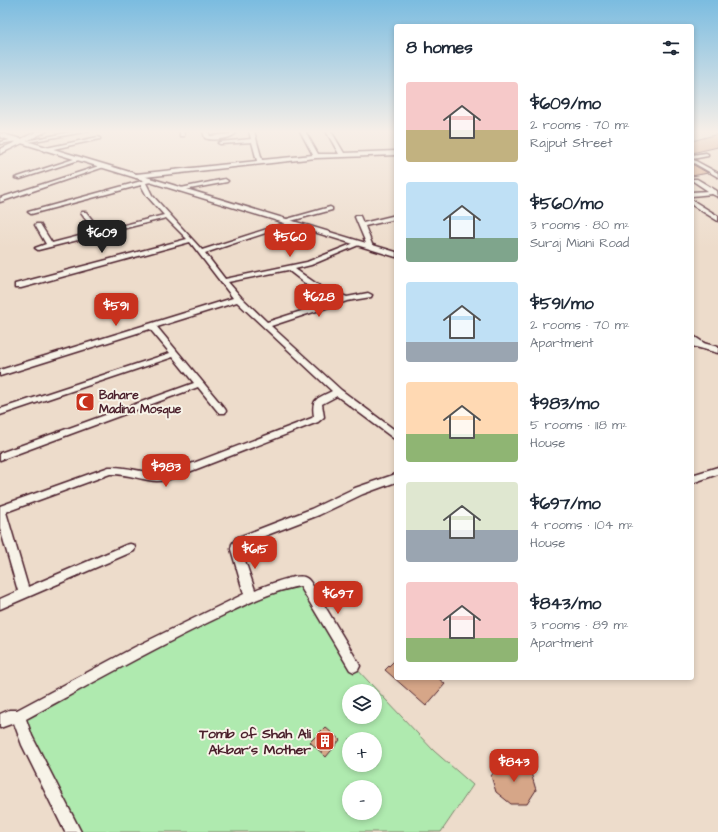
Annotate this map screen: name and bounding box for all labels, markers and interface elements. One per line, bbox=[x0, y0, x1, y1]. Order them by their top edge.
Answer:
text: 8 homes bbox=[406, 36, 473, 60]
icon: filters bbox=[660, 37, 682, 59]
text: $609/mo bbox=[530, 92, 601, 116]
icon: home bbox=[438, 98, 486, 146]
text: 2 rooms · 70 m² bbox=[530, 116, 630, 134]
text: Rajput Street bbox=[530, 134, 613, 152]
text: $560/mo bbox=[530, 192, 603, 216]
icon: home bbox=[438, 198, 486, 246]
text: 3 rooms · 80 m² bbox=[530, 216, 629, 234]
pin: $609 bbox=[78, 220, 126, 254]
text: $609 bbox=[87, 224, 118, 242]
pin: $560 bbox=[266, 224, 314, 258]
text: $560 bbox=[274, 228, 306, 246]
text: Suraj Miani Road bbox=[530, 234, 629, 252]
pin: $628 bbox=[295, 284, 343, 318]
text: $628 bbox=[303, 288, 335, 306]
text: $591/mo bbox=[530, 292, 594, 316]
pin: $591 bbox=[92, 293, 140, 327]
text: $591 bbox=[103, 297, 129, 315]
icon: home bbox=[438, 298, 486, 346]
text: 2 rooms · 70 m² bbox=[530, 316, 630, 334]
text: Apartment bbox=[530, 334, 594, 352]
place label: Bahare Madina Mosque bbox=[99, 387, 182, 419]
mosque icon: Bahare Madina Mosque bbox=[74, 391, 96, 413]
text: $983/mo bbox=[530, 392, 599, 416]
icon: home bbox=[438, 398, 486, 446]
text: 5 rooms · 118 m² bbox=[530, 416, 627, 434]
text: House bbox=[530, 434, 565, 452]
pin: $983 bbox=[142, 454, 190, 488]
text: $983 bbox=[151, 458, 181, 476]
text: $697/mo bbox=[530, 492, 601, 516]
icon: home bbox=[438, 498, 486, 546]
text: 4 rooms · 104 m² bbox=[530, 516, 634, 534]
text: House bbox=[530, 534, 565, 552]
pin: $615 bbox=[231, 536, 279, 570]
text: $615 bbox=[242, 540, 268, 558]
pin: $697 bbox=[314, 581, 362, 615]
text: $697 bbox=[323, 585, 353, 603]
text: $843/mo bbox=[530, 592, 601, 616]
icon: home bbox=[438, 598, 486, 646]
text: 3 rooms · 89 m² bbox=[530, 616, 629, 634]
text: Apartment bbox=[530, 634, 594, 652]
map controls bbox=[342, 684, 382, 820]
button: layers bbox=[342, 684, 382, 724]
place label: Tomb of Shah Ali Akbar's Mother bbox=[198, 724, 312, 760]
building icon: Tomb of Shah Ali Akbar's Mother bbox=[314, 730, 336, 752]
button: + bbox=[342, 732, 382, 772]
pin: $843 bbox=[490, 749, 538, 783]
text: $843 bbox=[498, 753, 530, 771]
button: − bbox=[342, 780, 382, 820]

